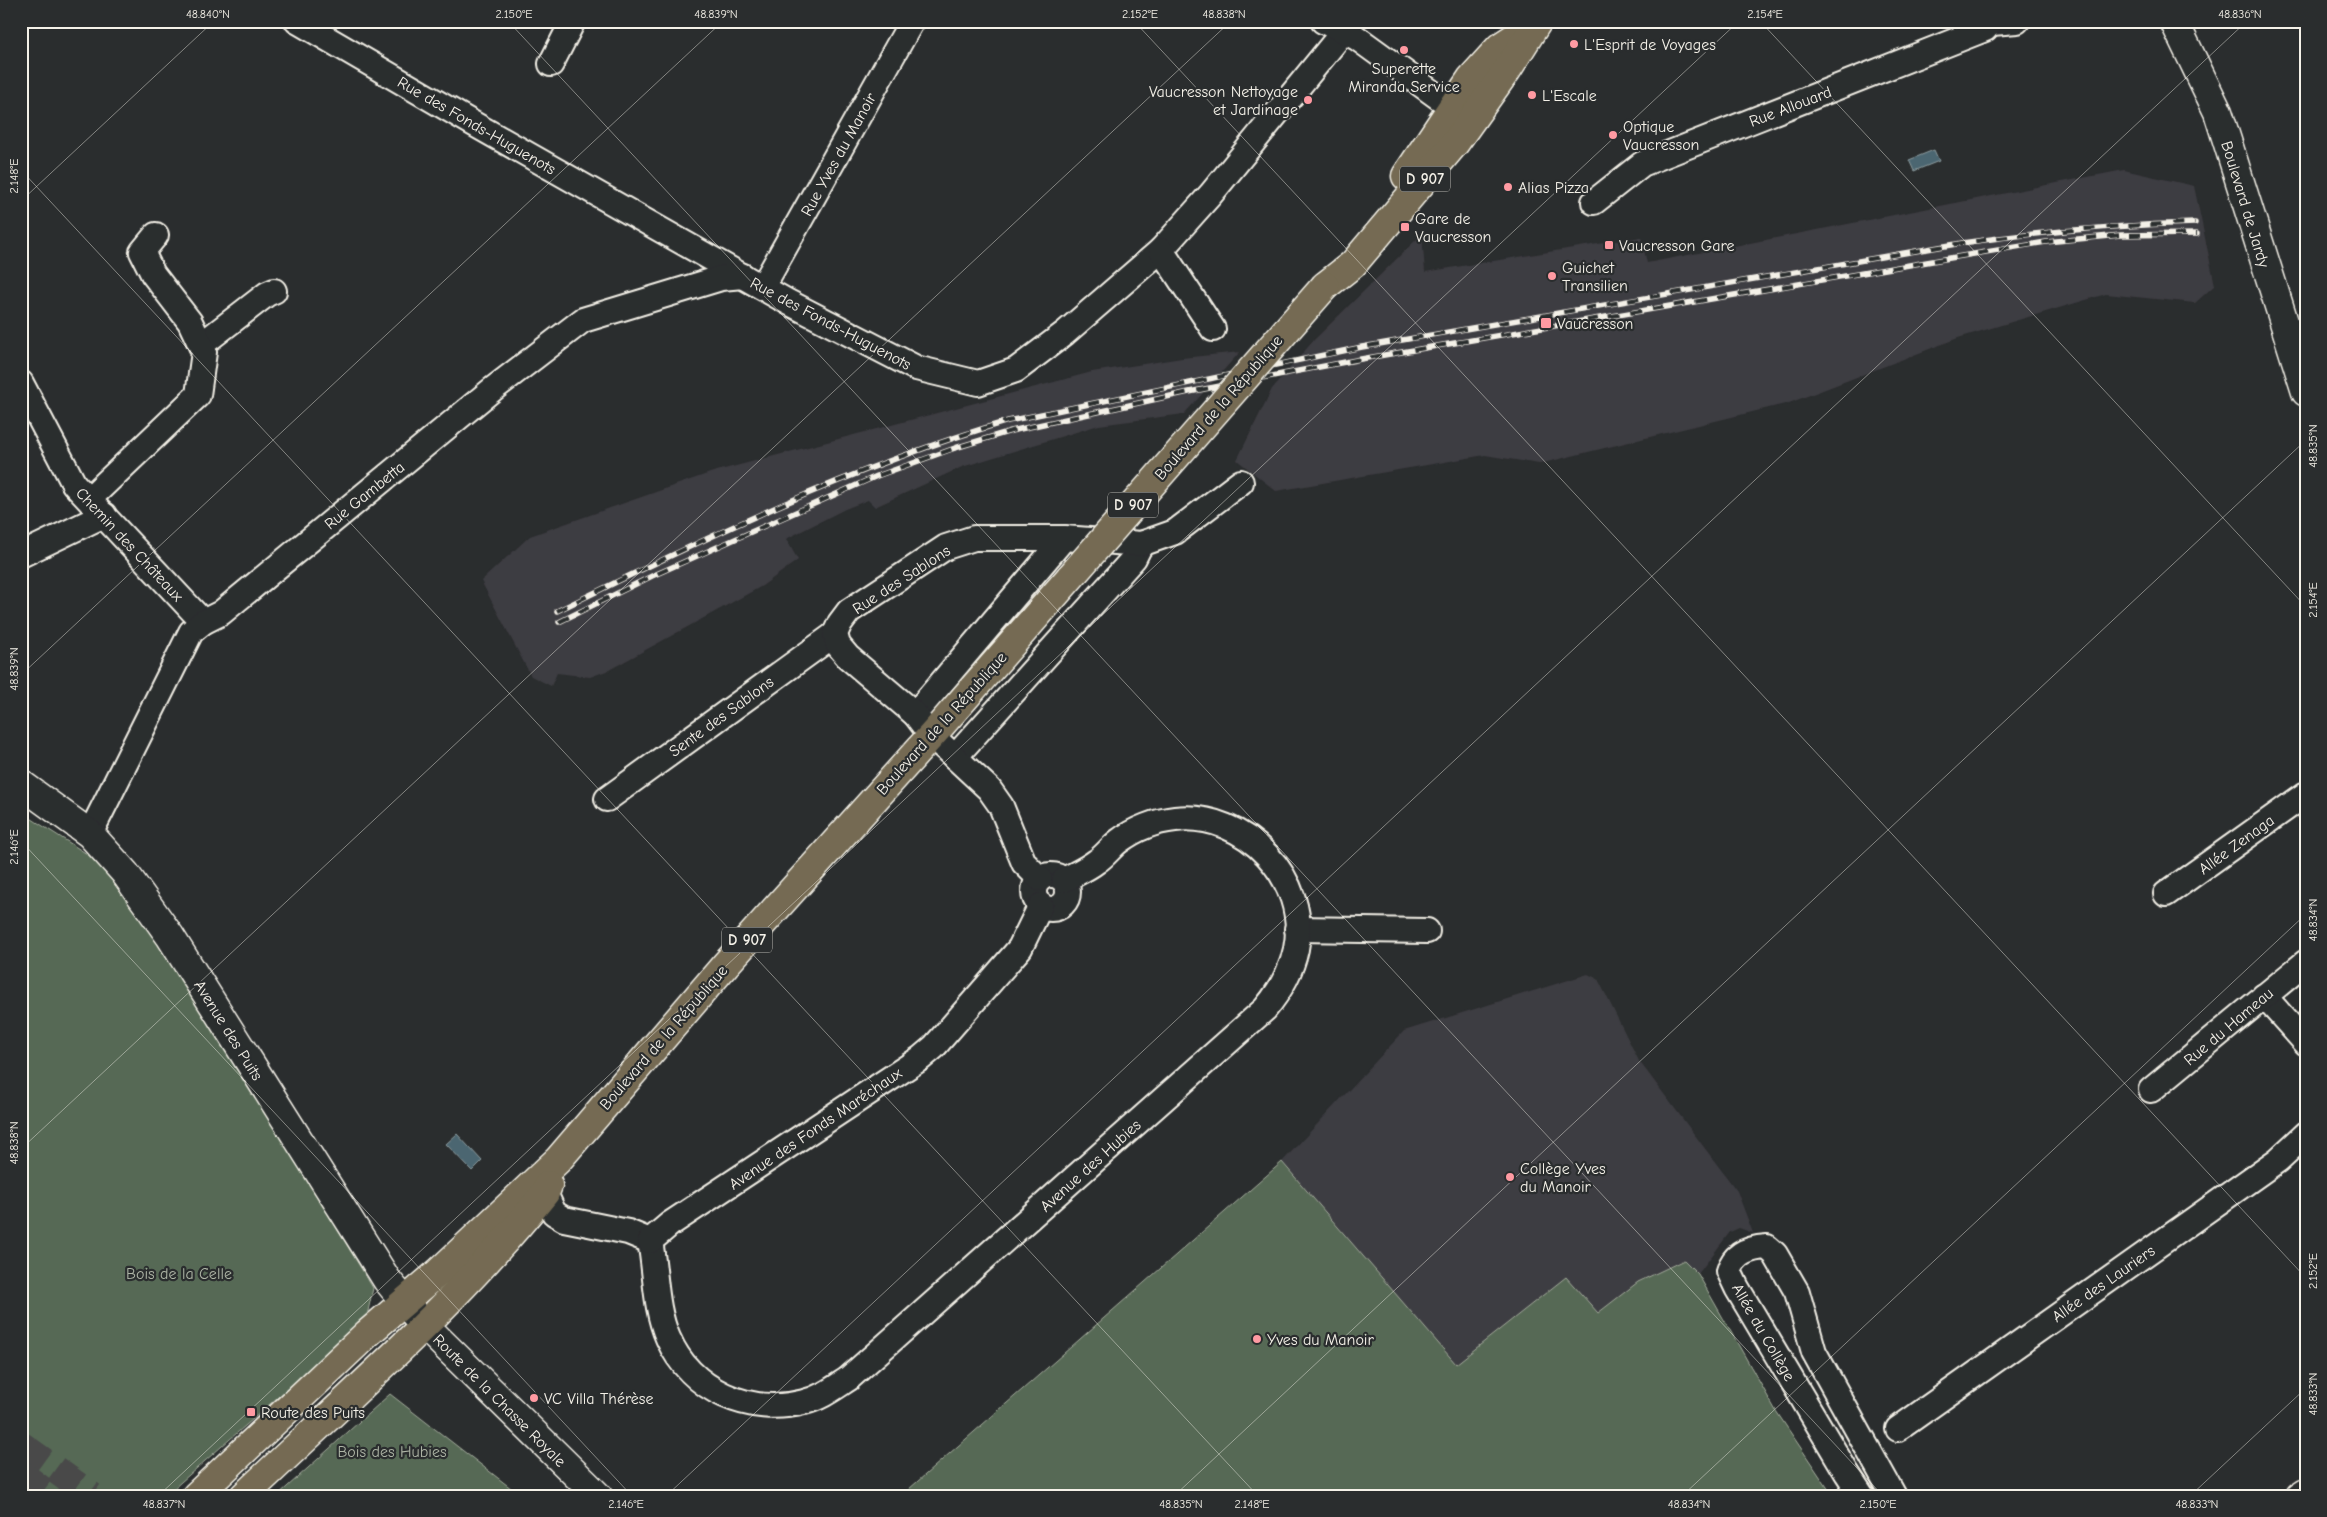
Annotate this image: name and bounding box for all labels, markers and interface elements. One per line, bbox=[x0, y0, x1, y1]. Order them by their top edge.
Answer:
text: 48.840°N bbox=[186, 7, 230, 21]
text: 2.150°E bbox=[496, 7, 532, 21]
text: 48.839°N bbox=[694, 7, 738, 21]
text: 2.152°E bbox=[1122, 7, 1158, 21]
text: 48.838°N bbox=[1202, 7, 1246, 21]
text: 2.154°E bbox=[1747, 7, 1783, 21]
text: 48.836°N bbox=[2218, 7, 2262, 21]
place label: L'Esprit de Voyages bbox=[1584, 36, 1716, 54]
marker: L'Esprit de Voyages bbox=[1568, 38, 1580, 50]
marker: Superette Miranda Service bbox=[1398, 44, 1410, 56]
place label: Superette Miranda Service bbox=[1348, 60, 1460, 96]
street label: Rue des Fonds-Huguenots bbox=[394, 73, 559, 179]
place label: Vaucresson Nettoyage et Jardinage bbox=[1149, 83, 1298, 119]
street label: Rue Allouard bbox=[1747, 83, 1834, 131]
place label: L'Escale bbox=[1542, 87, 1597, 105]
street label: Rue Yves du Manoir bbox=[798, 89, 880, 219]
marker: L'Escale bbox=[1526, 89, 1538, 101]
marker: Vaucresson Nettoyage et Jardinage bbox=[1302, 94, 1314, 106]
place label: Optique Vaucresson bbox=[1623, 118, 1699, 154]
marker: Optique Vaucresson bbox=[1607, 129, 1619, 141]
street label: Boulevard de Jardy bbox=[2217, 139, 2273, 271]
text: 2.148°E bbox=[7, 158, 21, 194]
road number: D 907 bbox=[1400, 166, 1450, 192]
place label: Alias Pizza bbox=[1518, 179, 1589, 197]
marker: Alias Pizza bbox=[1502, 181, 1514, 193]
place label: Gare de Vaucresson bbox=[1415, 210, 1491, 246]
marker: Gare de Vaucresson bbox=[1399, 221, 1411, 233]
place label: Vaucresson Gare bbox=[1619, 237, 1735, 255]
marker: Vaucresson Gare bbox=[1603, 239, 1615, 251]
place label: Guichet Transilien bbox=[1562, 259, 1628, 295]
marker: Guichet Transilien bbox=[1546, 270, 1558, 282]
street label: Rue des Fonds-Huguenots bbox=[747, 274, 914, 374]
place label: Vaucresson bbox=[1557, 315, 1633, 333]
marker: Vaucresson bbox=[1539, 316, 1553, 330]
street label: Boulevard de la République bbox=[1151, 332, 1286, 484]
text: 48.835°N bbox=[2306, 424, 2320, 468]
street label: Rue Gambetta bbox=[321, 458, 408, 533]
street label: Chemin des Châteaux bbox=[72, 484, 187, 606]
road number: D 907 bbox=[1108, 492, 1158, 518]
street label: Rue des Sablons bbox=[849, 541, 954, 618]
text: 2.154°E bbox=[2306, 582, 2320, 618]
text: 48.839°N bbox=[7, 647, 21, 691]
street label: Boulevard de la République bbox=[873, 649, 1011, 799]
street label: Sente des Sablons bbox=[666, 673, 778, 761]
street label: Allée Zenaga bbox=[2195, 811, 2278, 878]
text: 2.146°E bbox=[7, 829, 21, 865]
text: 48.834°N bbox=[2306, 899, 2320, 941]
road number: D 907 bbox=[722, 928, 772, 952]
street label: Boulevard de la République bbox=[596, 962, 731, 1114]
street label: Avenue des Puits bbox=[190, 977, 266, 1084]
street label: Rue du Hameau bbox=[2181, 984, 2277, 1069]
street label: Avenue des Fonds Maréchaux bbox=[726, 1064, 906, 1193]
street label: Avenue des Hubies bbox=[1037, 1116, 1145, 1216]
text: 48.838°N bbox=[7, 1121, 21, 1165]
place label: Collège Yves du Manoir bbox=[1520, 1160, 1606, 1196]
marker: Collège Yves du Manoir bbox=[1504, 1171, 1516, 1183]
street label: Allée des Lauriers bbox=[2049, 1241, 2159, 1326]
text: 2.152°E bbox=[2306, 1253, 2320, 1289]
park label: Bois de la Celle bbox=[126, 1265, 232, 1283]
street label: Allée du Collège bbox=[1728, 1281, 1798, 1384]
street label: Route de la Chasse Royale bbox=[429, 1331, 569, 1471]
place label: Yves du Manoir bbox=[1267, 1331, 1374, 1349]
marker: Yves du Manoir bbox=[1251, 1333, 1263, 1345]
text: 48.833°N bbox=[2306, 1372, 2320, 1416]
place label: VC Villa Thérèse bbox=[544, 1390, 653, 1408]
marker: VC Villa Thérèse bbox=[528, 1392, 540, 1404]
place label: Route des Puits bbox=[261, 1404, 365, 1422]
marker: Route des Puits bbox=[245, 1406, 257, 1418]
park label: Bois des Hubies bbox=[337, 1443, 447, 1461]
text: 48.837°N bbox=[143, 1497, 185, 1511]
text: 2.146°E bbox=[608, 1497, 644, 1511]
text: 48.835°N bbox=[1159, 1497, 1203, 1511]
text: 2.148°E bbox=[1234, 1497, 1270, 1511]
text: 48.834°N bbox=[1668, 1497, 1710, 1511]
text: 2.150°E bbox=[1860, 1497, 1896, 1511]
text: 48.833°N bbox=[2175, 1497, 2219, 1511]

